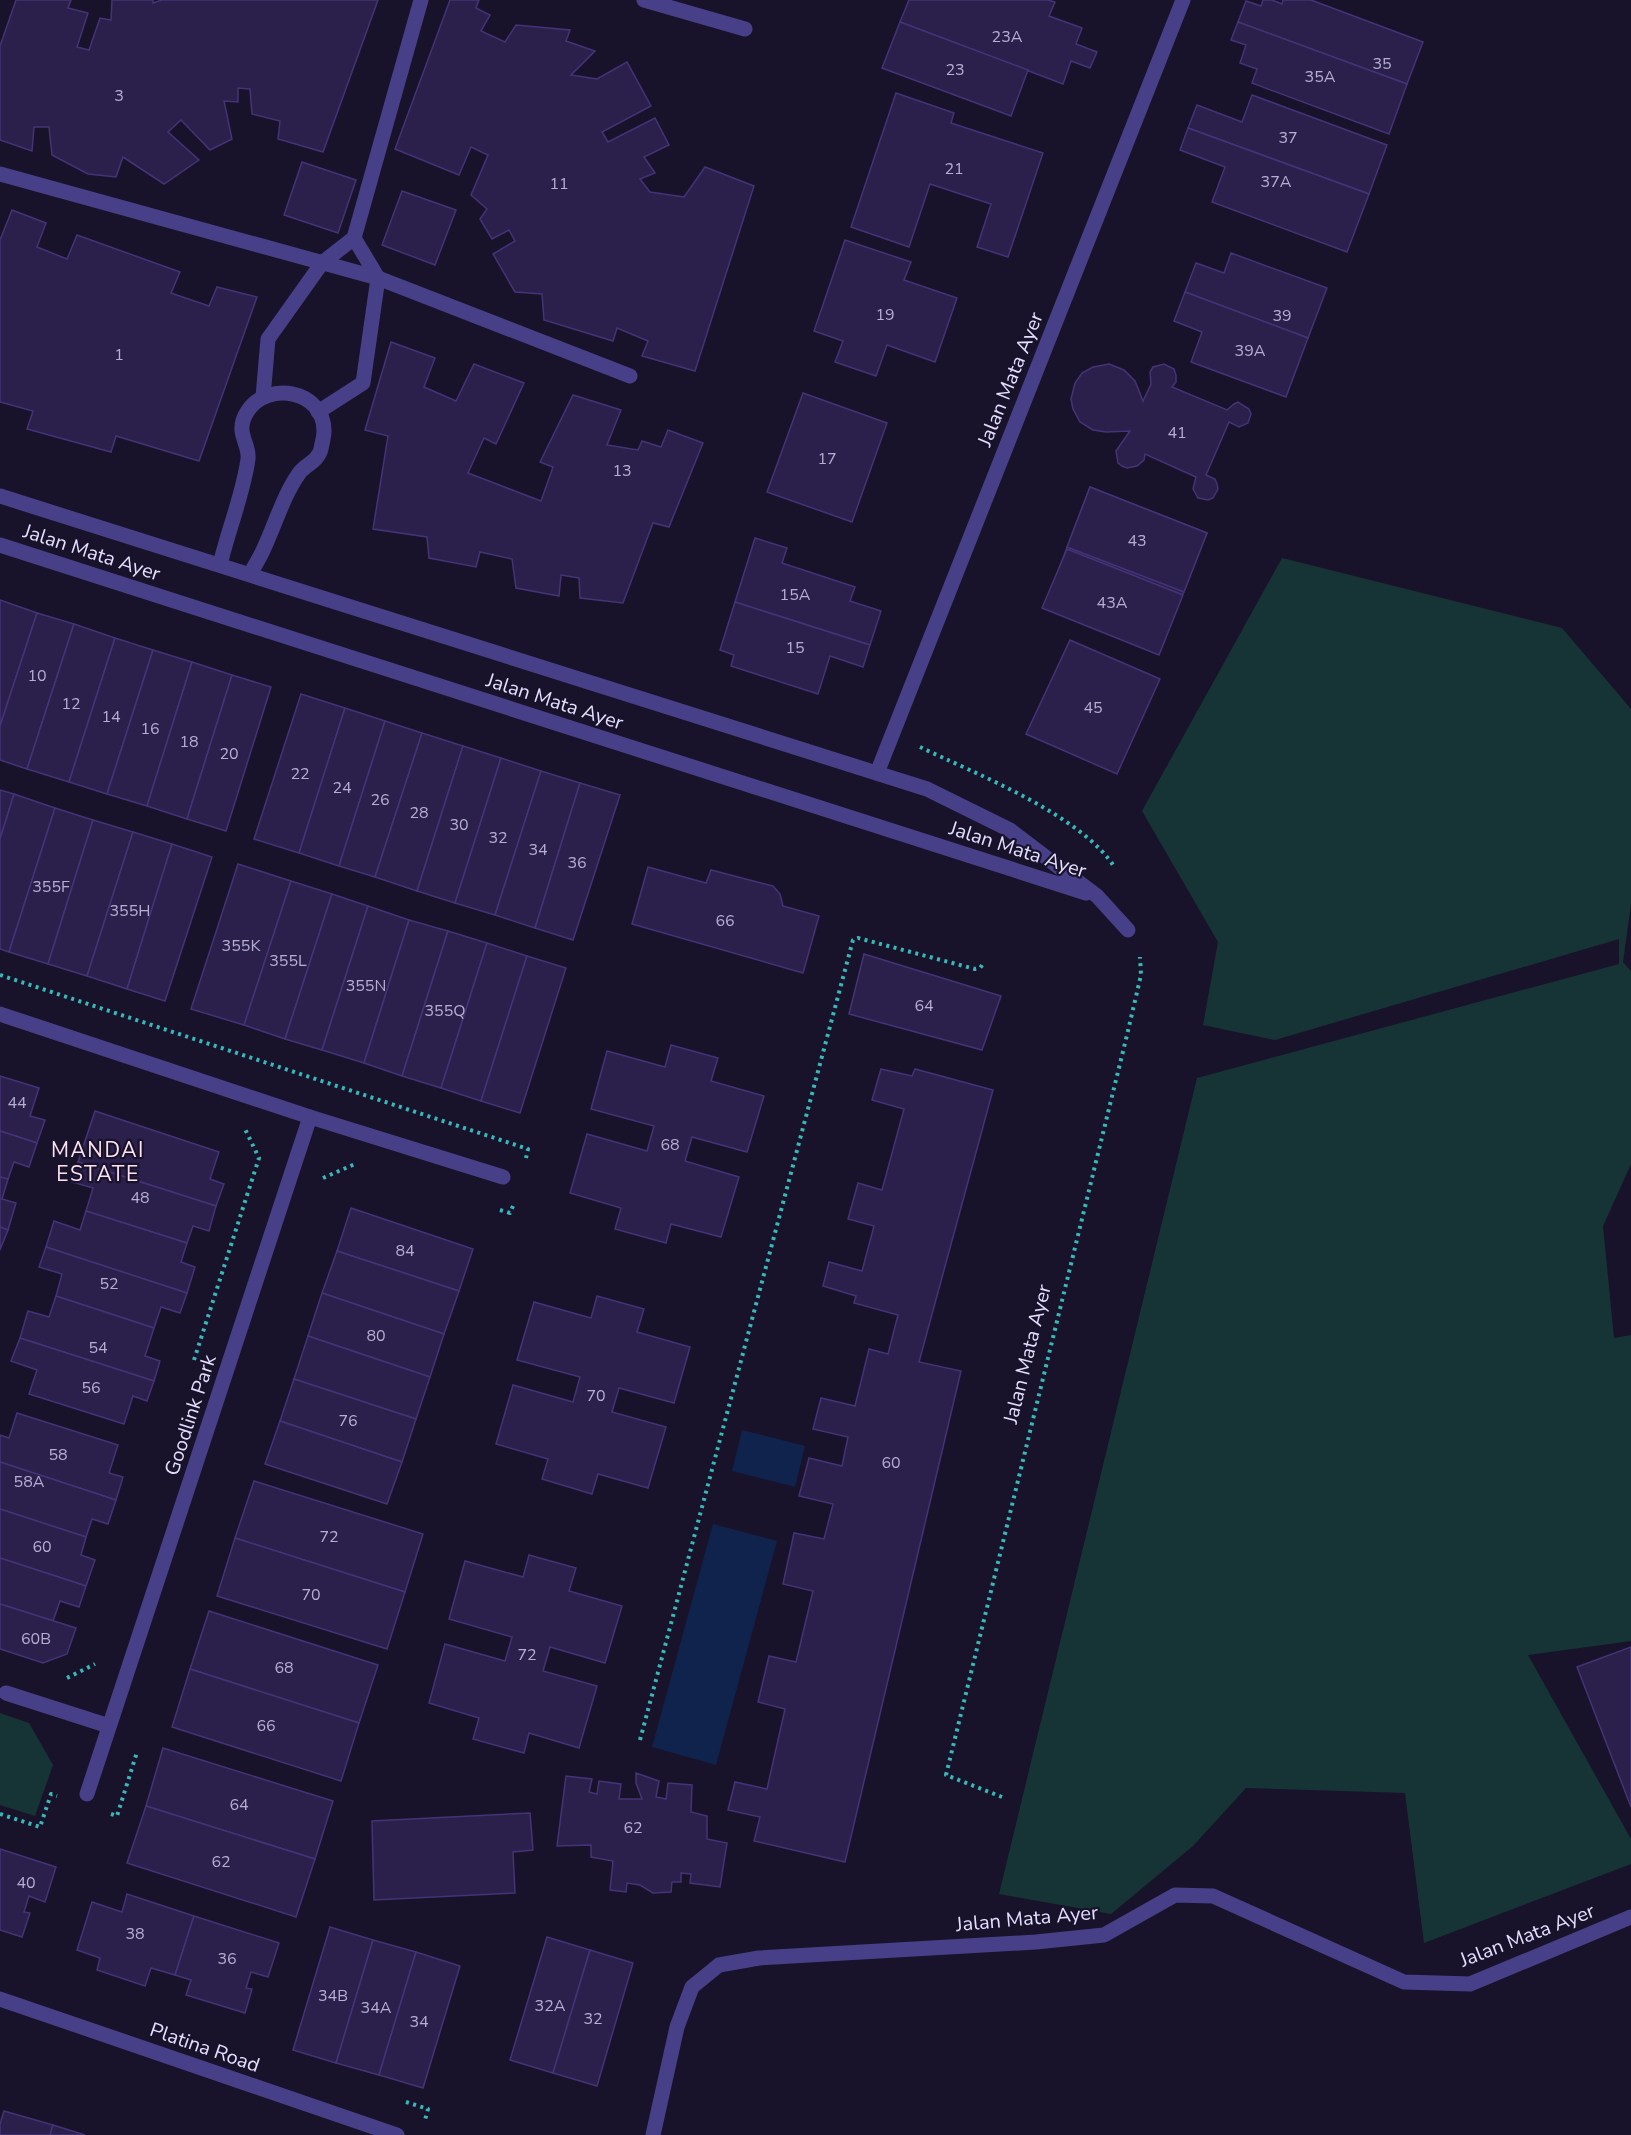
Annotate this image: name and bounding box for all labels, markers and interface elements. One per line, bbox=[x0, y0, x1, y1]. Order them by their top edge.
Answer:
house number: 23A bbox=[992, 26, 1023, 48]
house number: 35 bbox=[1372, 53, 1392, 75]
house number: 23 bbox=[945, 59, 965, 81]
house number: 35A bbox=[1305, 66, 1336, 88]
house number: 3 bbox=[114, 85, 124, 107]
house number: 37 bbox=[1278, 127, 1298, 149]
house number: 21 bbox=[944, 158, 964, 180]
house number: 37A bbox=[1261, 171, 1292, 193]
house number: 11 bbox=[549, 173, 569, 195]
house number: 19 bbox=[875, 304, 895, 326]
house number: 39 bbox=[1272, 305, 1292, 327]
street label: Jalan Mata Ayer bbox=[971, 308, 1050, 451]
house number: 39A bbox=[1235, 340, 1266, 362]
house number: 1 bbox=[114, 344, 124, 366]
house number: 41 bbox=[1167, 422, 1187, 444]
house number: 17 bbox=[817, 448, 837, 470]
house number: 13 bbox=[612, 460, 632, 482]
street label: Jalan Mata Ayer bbox=[19, 517, 164, 587]
house number: 43 bbox=[1127, 530, 1147, 552]
house number: 15A bbox=[780, 584, 811, 606]
house number: 43A bbox=[1097, 592, 1128, 614]
house number: 15 bbox=[785, 637, 805, 659]
house number: 10 bbox=[27, 665, 47, 687]
street label: Jalan Mata Ayer bbox=[482, 666, 627, 736]
house number: 12 bbox=[61, 693, 81, 715]
house number: 45 bbox=[1083, 697, 1103, 719]
house number: 14 bbox=[101, 706, 121, 728]
house number: 16 bbox=[140, 718, 160, 740]
house number: 18 bbox=[179, 731, 199, 753]
house number: 20 bbox=[219, 743, 239, 765]
house number: 22 bbox=[290, 763, 310, 785]
house number: 24 bbox=[332, 777, 352, 799]
house number: 26 bbox=[370, 789, 390, 811]
house number: 28 bbox=[409, 802, 429, 824]
house number: 30 bbox=[449, 814, 469, 836]
street label: Jalan Mata Ayer bbox=[945, 814, 1090, 884]
house number: 32 bbox=[488, 827, 508, 849]
house number: 34 bbox=[528, 839, 548, 861]
house number: 36 bbox=[567, 852, 587, 874]
house number: 355F bbox=[32, 876, 70, 898]
house number: 355H bbox=[110, 900, 150, 922]
house number: 66 bbox=[715, 910, 735, 932]
house number: 355K bbox=[222, 935, 261, 957]
house number: 355L bbox=[269, 950, 307, 972]
house number: 355N bbox=[346, 975, 386, 997]
house number: 64 bbox=[914, 995, 934, 1017]
house number: 355Q bbox=[424, 1000, 466, 1022]
house number: 44 bbox=[7, 1092, 27, 1114]
house number: 68 bbox=[660, 1134, 680, 1156]
district label: MANDAI ESTATE bbox=[51, 1136, 145, 1188]
house number: 48 bbox=[130, 1187, 150, 1209]
house number: 84 bbox=[395, 1240, 415, 1262]
house number: 52 bbox=[99, 1273, 119, 1295]
street label: Jalan Mata Ayer bbox=[997, 1282, 1058, 1428]
house number: 80 bbox=[366, 1325, 386, 1347]
house number: 54 bbox=[88, 1337, 108, 1359]
street label: Goodlink Park bbox=[158, 1350, 223, 1479]
house number: 56 bbox=[81, 1377, 101, 1399]
house number: 70 bbox=[586, 1385, 606, 1407]
house number: 76 bbox=[338, 1410, 358, 1432]
house number: 58 bbox=[48, 1444, 68, 1466]
house number: 60 bbox=[881, 1452, 901, 1474]
house number: 58A bbox=[14, 1471, 45, 1493]
house number: 72 bbox=[319, 1526, 339, 1548]
house number: 60 bbox=[32, 1536, 52, 1558]
house number: 70 bbox=[301, 1584, 321, 1606]
house number: 60B bbox=[21, 1628, 51, 1650]
house number: 72 bbox=[517, 1644, 537, 1666]
house number: 68 bbox=[274, 1657, 294, 1679]
house number: 66 bbox=[256, 1715, 276, 1737]
house number: 64 bbox=[229, 1794, 249, 1816]
house number: 62 bbox=[623, 1817, 643, 1839]
house number: 62 bbox=[211, 1851, 231, 1873]
house number: 40 bbox=[16, 1872, 36, 1894]
street label: Jalan Mata Ayer bbox=[1455, 1897, 1599, 1974]
street label: Jalan Mata Ayer bbox=[954, 1899, 1099, 1938]
house number: 38 bbox=[125, 1923, 145, 1945]
house number: 36 bbox=[217, 1948, 237, 1970]
house number: 34B bbox=[318, 1985, 348, 2007]
house number: 32A bbox=[535, 1995, 566, 2017]
house number: 34A bbox=[361, 1997, 392, 2019]
house number: 32 bbox=[583, 2008, 603, 2030]
house number: 34 bbox=[409, 2011, 429, 2033]
street label: Platina Road bbox=[146, 2016, 263, 2079]

